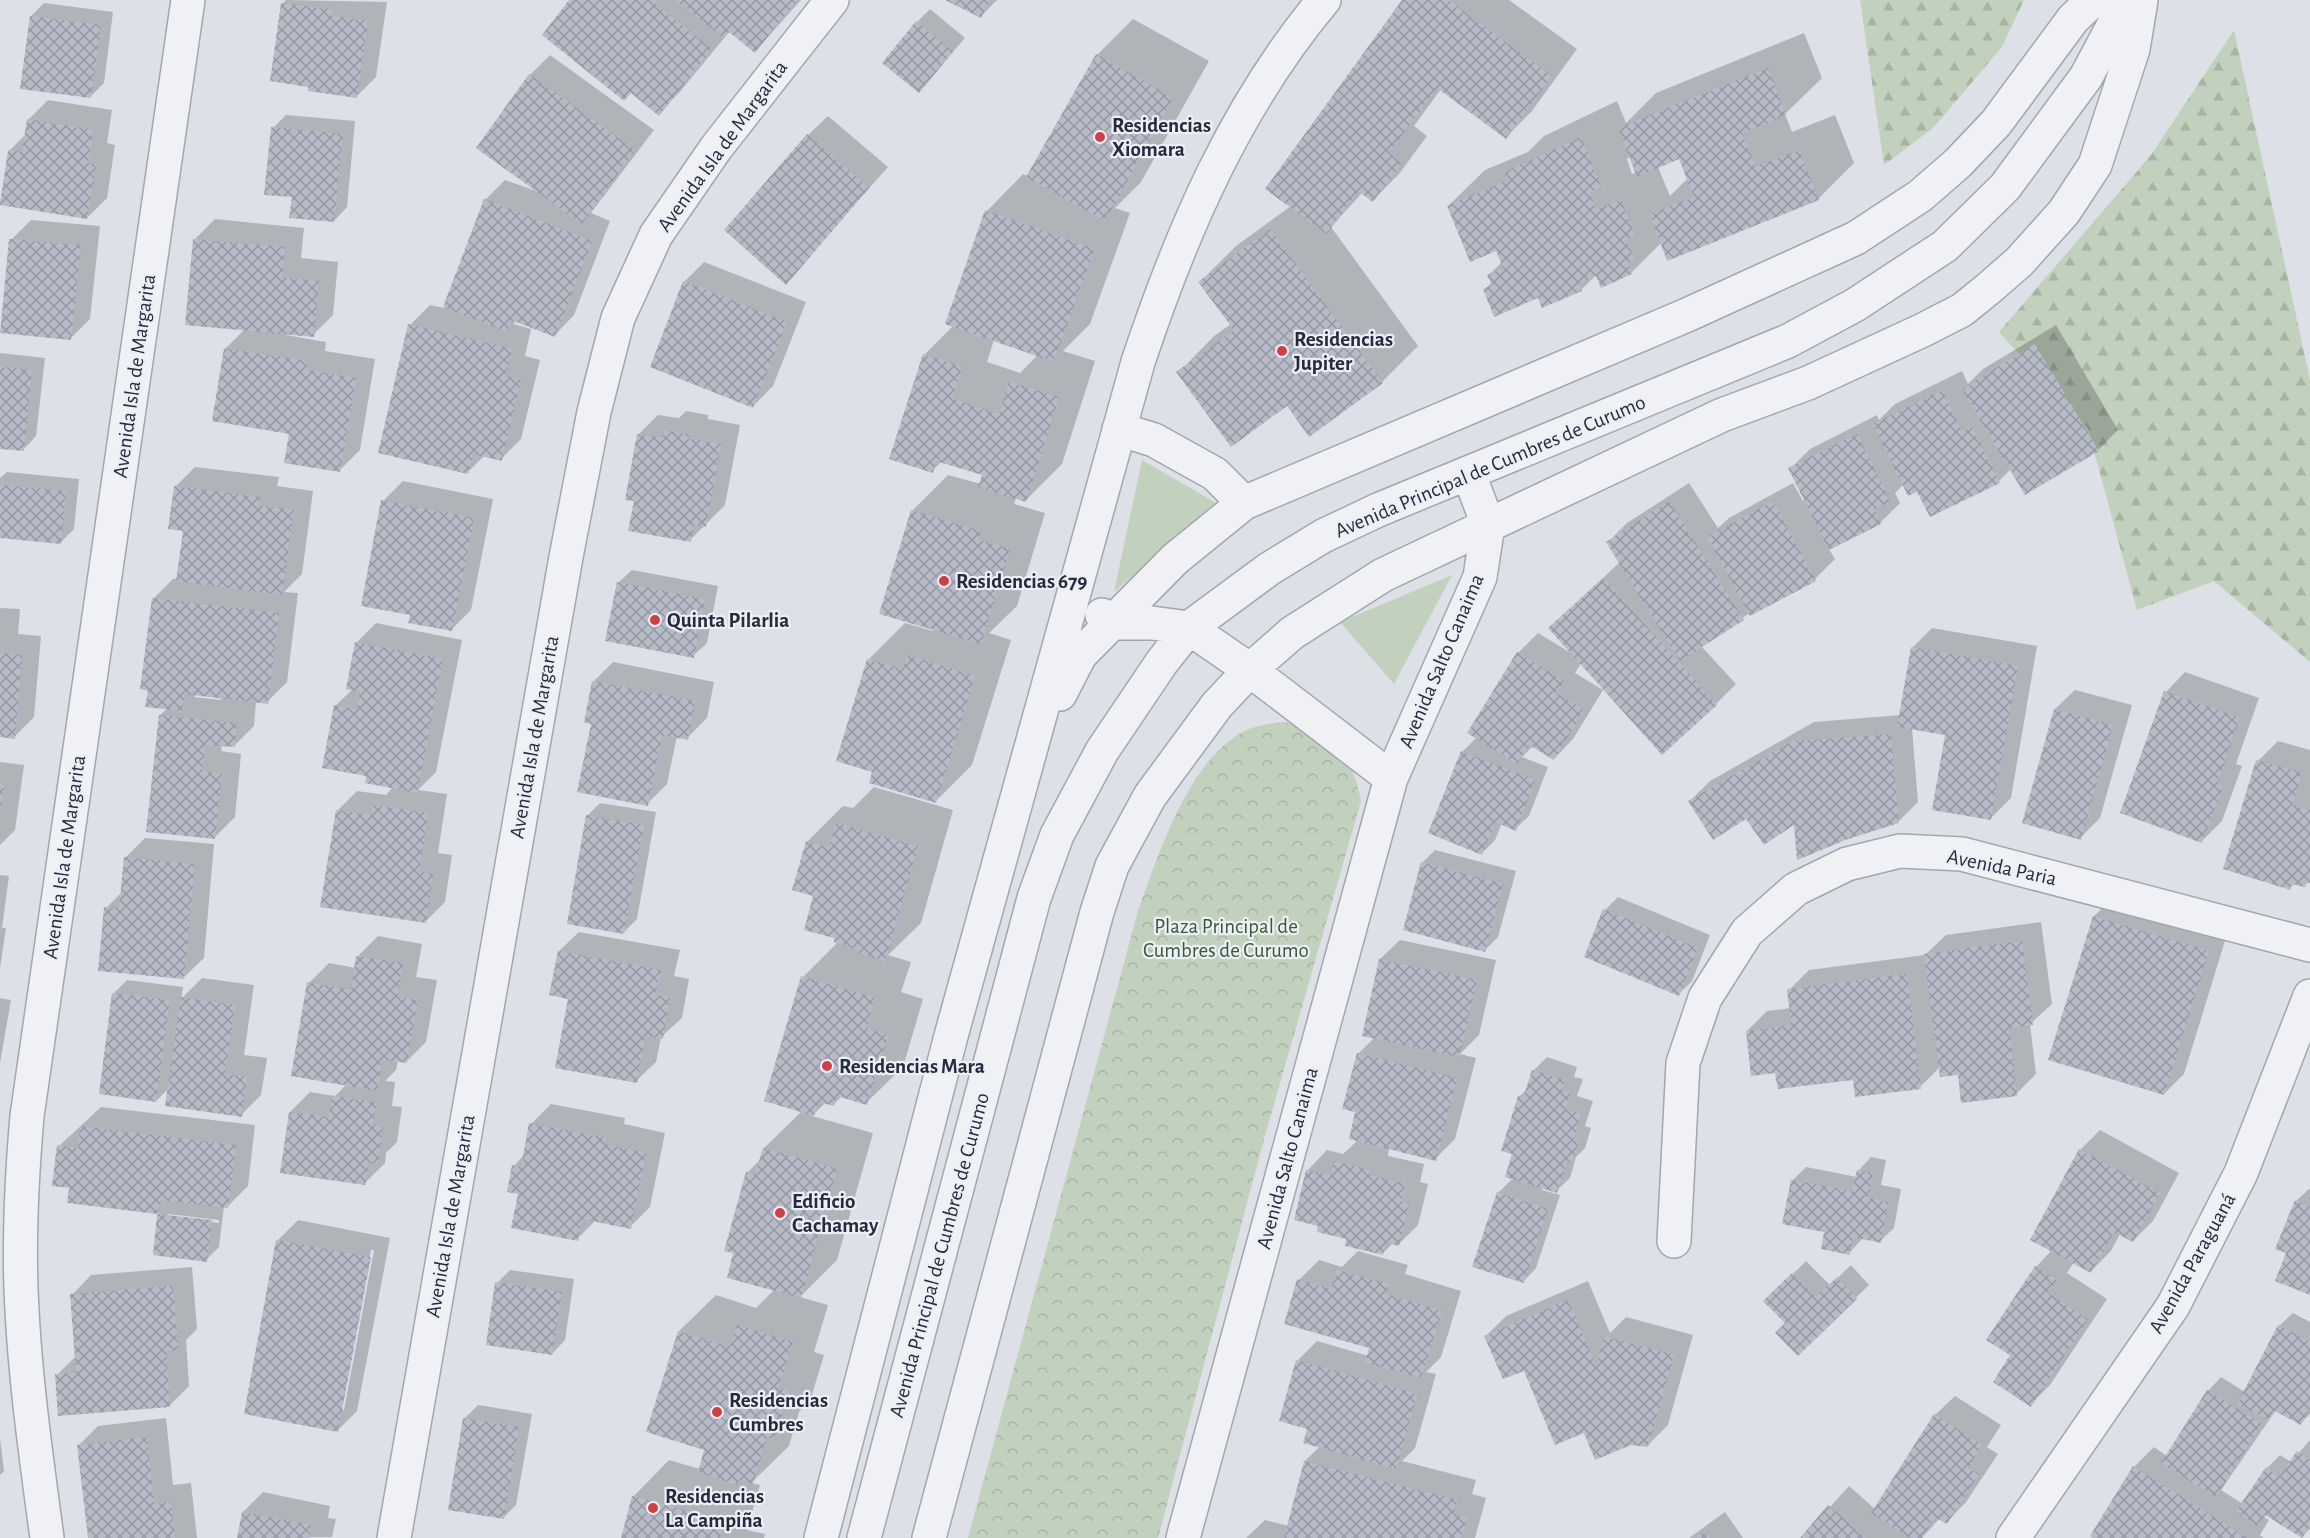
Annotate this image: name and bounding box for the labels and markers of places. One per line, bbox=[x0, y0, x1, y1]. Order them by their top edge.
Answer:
place label: Residencias Xiomara bbox=[1112, 115, 1211, 160]
marker: Residencias Xiomara bbox=[1093, 130, 1107, 144]
place label: Residencias Jupiter bbox=[1294, 329, 1393, 374]
marker: Residencias Jupiter bbox=[1275, 344, 1289, 358]
place label: Residencias 679 bbox=[956, 571, 1087, 592]
marker: Residencias 679 bbox=[937, 574, 951, 588]
place label: Quinta Pilarlia bbox=[667, 610, 789, 632]
marker: Quinta Pilarlia bbox=[648, 613, 662, 627]
place label: Residencias Mara bbox=[839, 1056, 985, 1077]
marker: Residencias Mara bbox=[820, 1059, 834, 1073]
place label: Edificio Cachamay bbox=[792, 1191, 879, 1236]
marker: Edificio Cachamay bbox=[773, 1206, 787, 1220]
place label: Residencias Cumbres bbox=[729, 1390, 828, 1435]
marker: Residencias Cumbres bbox=[710, 1405, 724, 1419]
place label: Residencias La Campiña bbox=[665, 1486, 764, 1531]
marker: Residencias La Campiña bbox=[646, 1501, 660, 1515]

